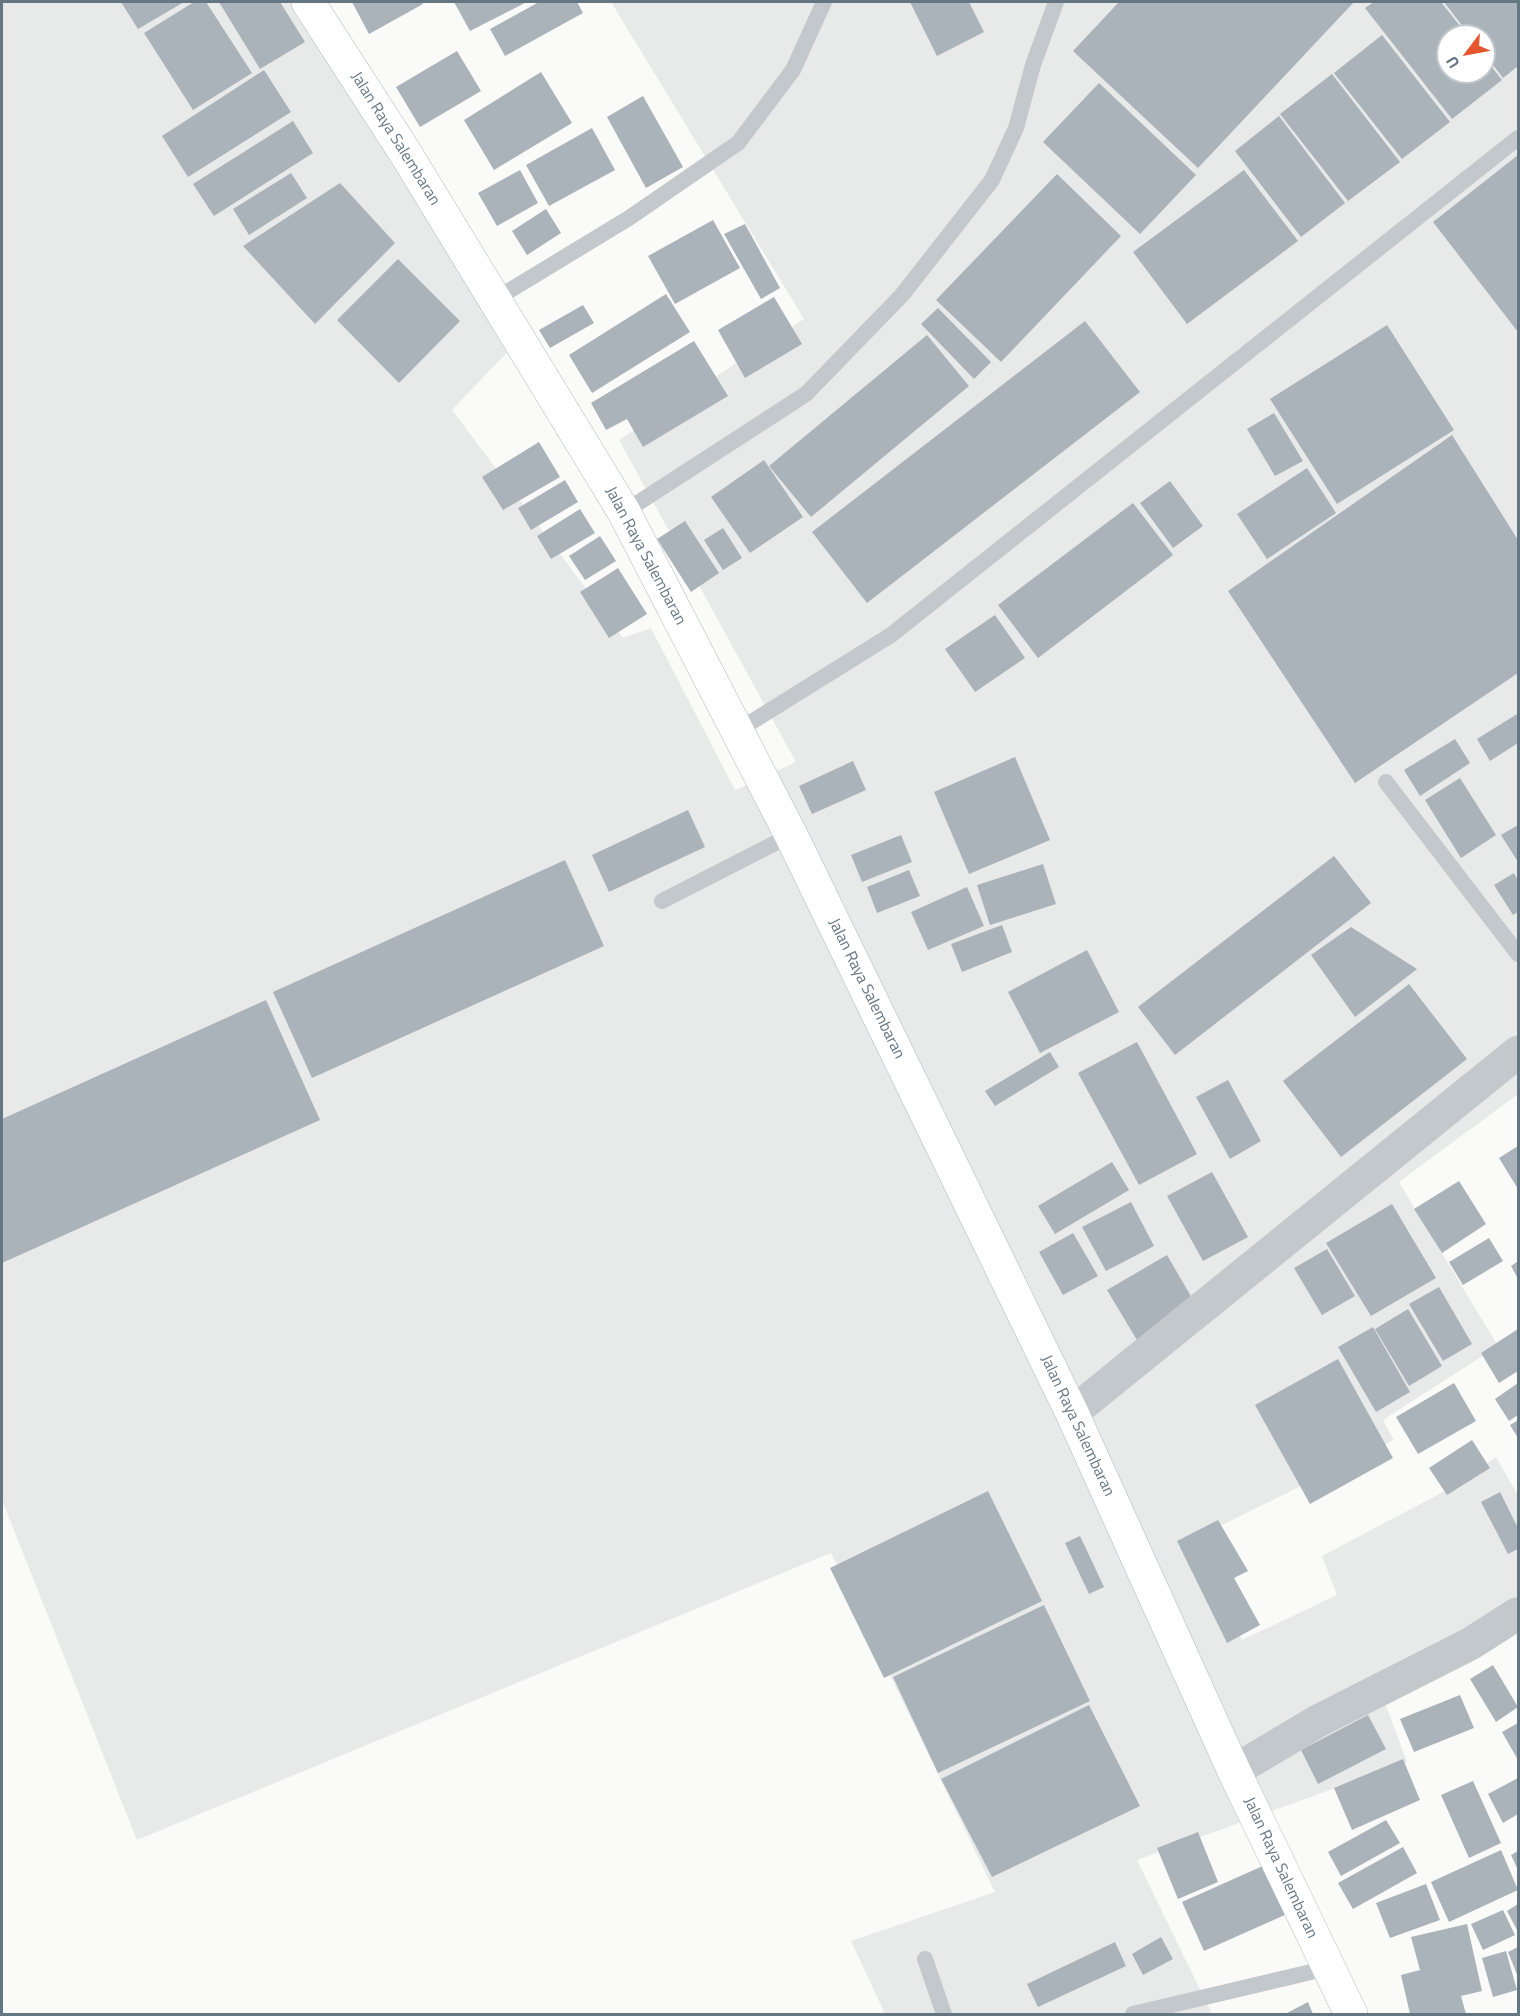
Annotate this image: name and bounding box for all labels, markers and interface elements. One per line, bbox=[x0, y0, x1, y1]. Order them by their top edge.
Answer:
north arrow bbox=[1436, 24, 1496, 84]
text: U bbox=[1439, 52, 1465, 73]
street label: Jalan Raya Salembaran bbox=[346, 69, 444, 209]
street label: Jalan Raya Salembaran bbox=[600, 484, 690, 628]
street label: Jalan Raya Salembaran bbox=[824, 916, 908, 1062]
street label: Jalan Raya Salembaran bbox=[1036, 1352, 1118, 1500]
street label: Jalan Raya Salembaran bbox=[1239, 1794, 1321, 1942]

